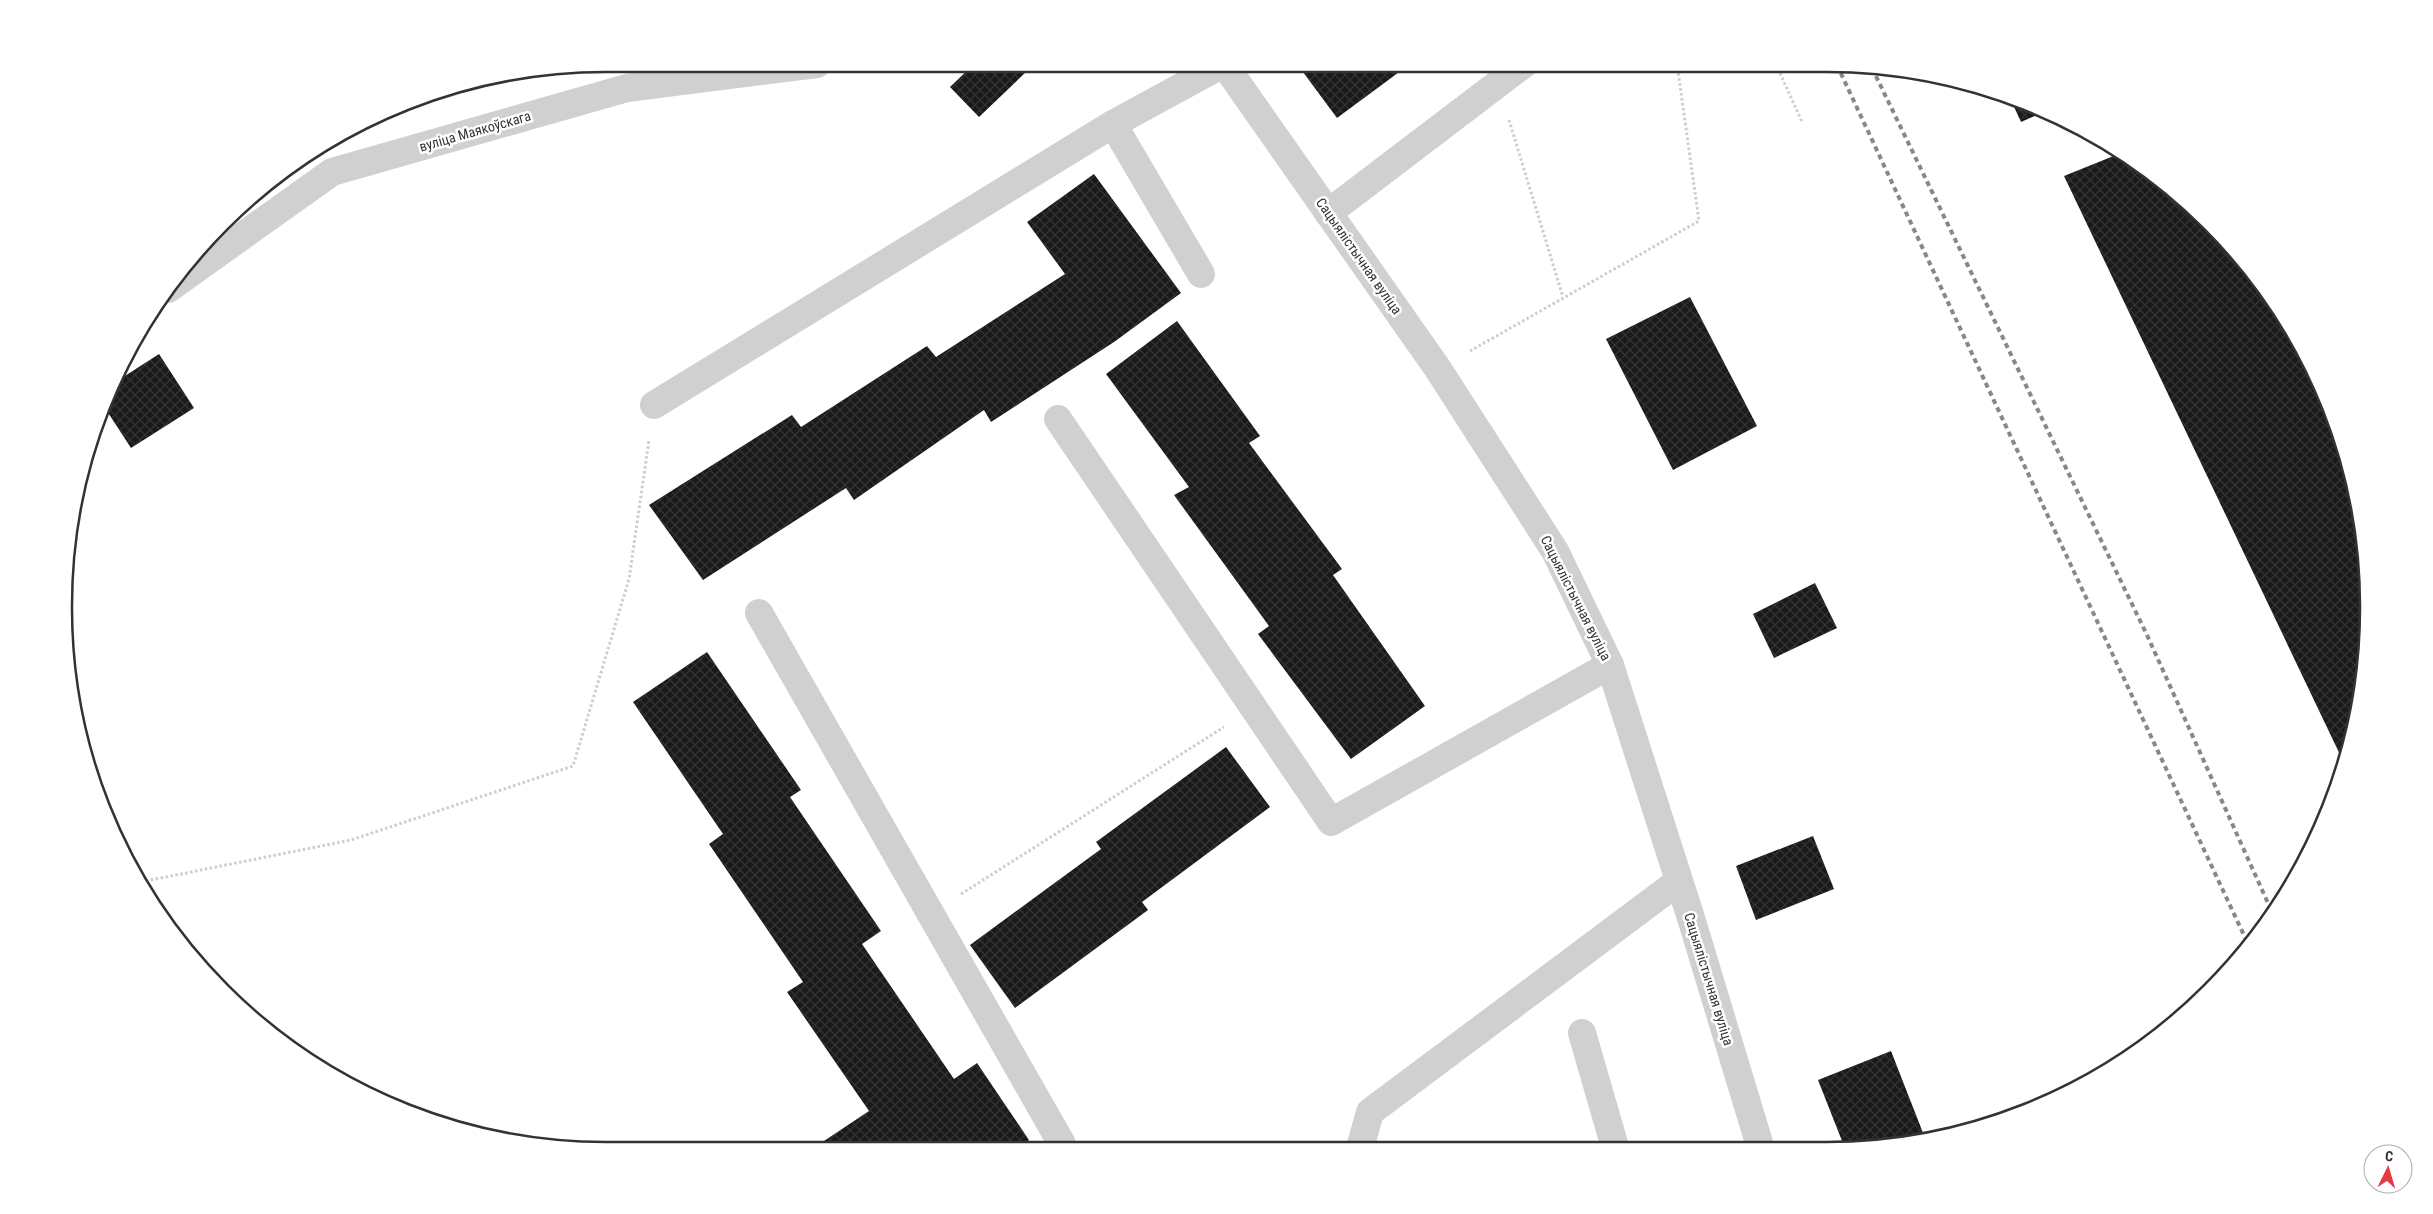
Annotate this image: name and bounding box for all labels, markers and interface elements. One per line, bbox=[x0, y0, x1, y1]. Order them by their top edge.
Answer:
street label: вуліца Маякоўскага bbox=[417, 107, 533, 155]
street label: Сацыялістычная вуліца bbox=[1313, 195, 1405, 317]
street label: Сацыялістычная вуліца bbox=[1538, 533, 1614, 663]
street label: Сацыялістычная вуліца bbox=[1681, 911, 1737, 1047]
north arrow bbox=[2363, 1144, 2413, 1194]
text: С bbox=[2384, 1148, 2394, 1164]

